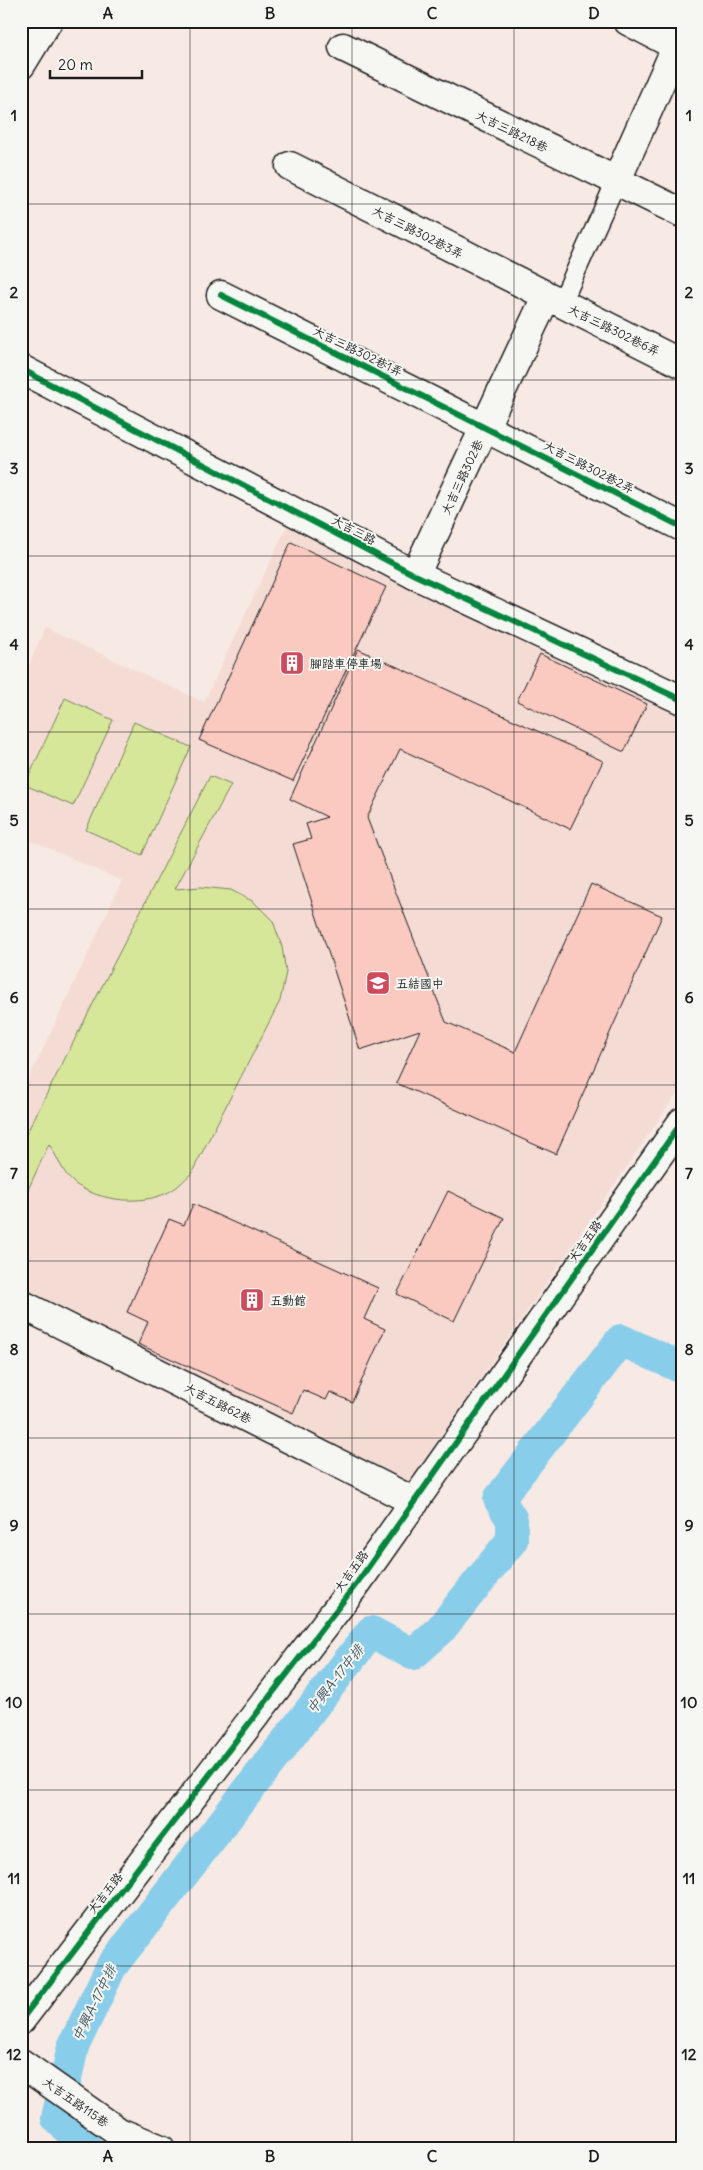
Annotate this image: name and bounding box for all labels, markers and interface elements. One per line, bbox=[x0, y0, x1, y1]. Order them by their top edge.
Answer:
text: A bbox=[103, 3, 113, 23]
text: B bbox=[265, 3, 276, 23]
text: C bbox=[427, 3, 438, 23]
text: D bbox=[588, 3, 600, 23]
scale bar bbox=[50, 48, 142, 80]
text: 20 m bbox=[58, 55, 93, 74]
text: 1 bbox=[11, 105, 17, 125]
text: 1 bbox=[686, 105, 692, 125]
street label: 大吉三路218巷 bbox=[474, 107, 550, 155]
street label: 大吉三路302巷3弄 bbox=[370, 203, 466, 261]
text: 2 bbox=[10, 282, 19, 302]
text: 2 bbox=[685, 282, 694, 302]
street label: 大吉三路302巷6弄 bbox=[566, 301, 662, 359]
street label: 大吉三路302巷1弄 bbox=[311, 323, 405, 379]
street label: 大吉三路302巷 bbox=[438, 437, 486, 517]
street label: 大吉三路302巷2弄 bbox=[541, 438, 637, 496]
text: 3 bbox=[9, 458, 19, 478]
text: 3 bbox=[684, 458, 694, 478]
street label: 大吉三路 bbox=[329, 512, 379, 548]
text: 4 bbox=[9, 634, 19, 654]
text: 4 bbox=[684, 634, 694, 654]
building icon: 腳踏車停車場 bbox=[279, 650, 305, 676]
place label: 腳踏車停車場 bbox=[310, 656, 382, 671]
text: 5 bbox=[9, 810, 19, 830]
text: 5 bbox=[684, 810, 694, 830]
school or university icon: 五結國中 bbox=[365, 970, 391, 996]
place label: 五結國中 bbox=[396, 976, 444, 991]
text: 6 bbox=[9, 987, 19, 1007]
text: 6 bbox=[684, 987, 694, 1007]
text: 7 bbox=[10, 1163, 18, 1183]
text: 7 bbox=[685, 1163, 693, 1183]
street label: 大吉五路 bbox=[565, 1217, 605, 1265]
building icon: 五動館 bbox=[239, 1287, 265, 1313]
place label: 五動館 bbox=[270, 1293, 306, 1308]
text: 8 bbox=[9, 1339, 19, 1359]
text: 8 bbox=[684, 1339, 694, 1359]
street label: 大吉五路62巷 bbox=[182, 1380, 254, 1426]
text: 9 bbox=[9, 1515, 19, 1535]
text: 9 bbox=[684, 1515, 694, 1535]
street label: 大吉五路 bbox=[331, 1547, 371, 1595]
water label: 中興A-17中排 bbox=[302, 1639, 369, 1717]
text: 10 bbox=[6, 1692, 22, 1712]
text: 10 bbox=[681, 1692, 697, 1712]
text: 11 bbox=[8, 1868, 20, 1888]
text: 11 bbox=[683, 1868, 695, 1888]
street label: 大吉五路 bbox=[84, 1869, 126, 1917]
water label: 中興A-17中排 bbox=[68, 1960, 121, 2044]
text: 12 bbox=[6, 2044, 22, 2064]
text: 12 bbox=[681, 2044, 697, 2064]
street label: 大吉五路115巷 bbox=[40, 2074, 112, 2130]
text: A bbox=[103, 2146, 113, 2166]
text: B bbox=[265, 2146, 276, 2166]
text: C bbox=[427, 2146, 438, 2166]
text: D bbox=[588, 2146, 600, 2166]

